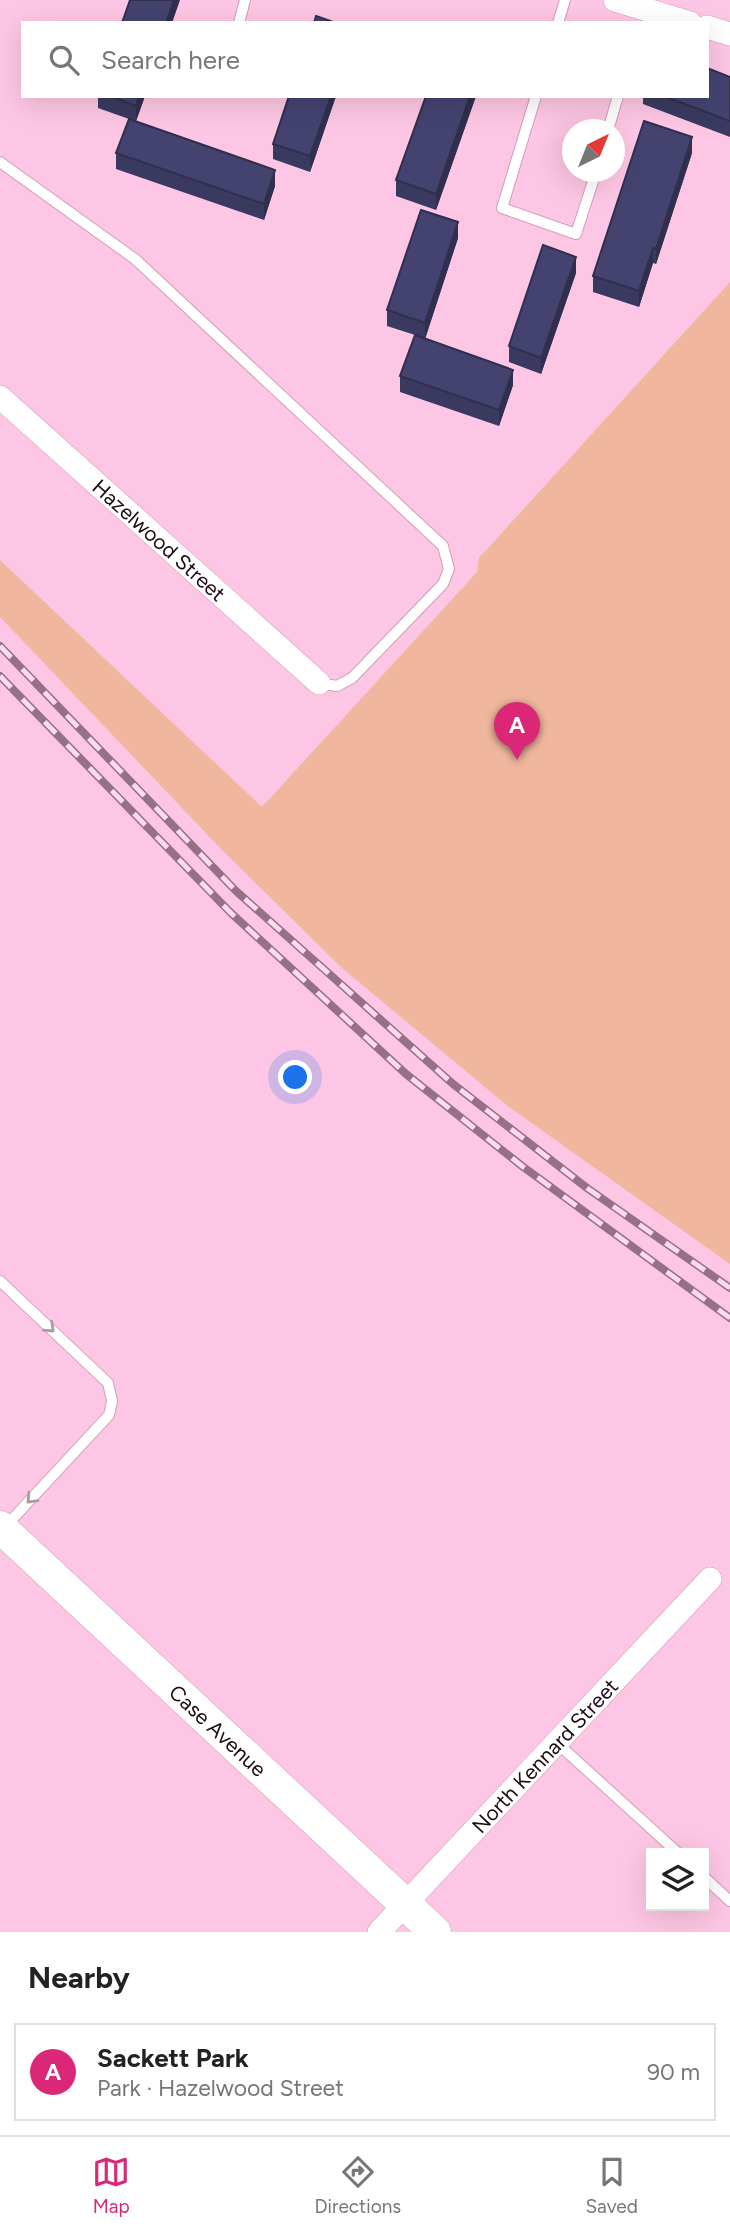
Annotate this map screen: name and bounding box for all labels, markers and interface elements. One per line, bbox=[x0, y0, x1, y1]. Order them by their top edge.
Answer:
search box bbox=[21, 21, 709, 98]
icon: search bbox=[45, 41, 83, 79]
text: Search here bbox=[101, 44, 240, 76]
north arrow bbox=[562, 119, 625, 182]
street label: Hazelwood Street bbox=[88, 474, 231, 606]
pin: A bbox=[494, 702, 540, 760]
your location bbox=[278, 1060, 312, 1094]
one-way arrow bbox=[42, 1319, 55, 1332]
one-way arrow bbox=[27, 1491, 40, 1504]
street label: North Kennard Street bbox=[466, 1673, 623, 1838]
street label: Case Avenue bbox=[164, 1679, 272, 1781]
map controls bbox=[646, 1848, 709, 1911]
button: layers bbox=[646, 1848, 709, 1911]
text: Nearby bbox=[28, 1959, 130, 1996]
text: Sackett Park bbox=[97, 2042, 249, 2074]
text: A bbox=[45, 2058, 61, 2086]
text: 90 m bbox=[647, 2058, 700, 2086]
text: Park · Hazelwood Street bbox=[97, 2074, 344, 2102]
tab: Map bbox=[92, 2153, 130, 2218]
tab: Directions bbox=[314, 2153, 401, 2218]
tab: Saved bbox=[585, 2153, 638, 2218]

